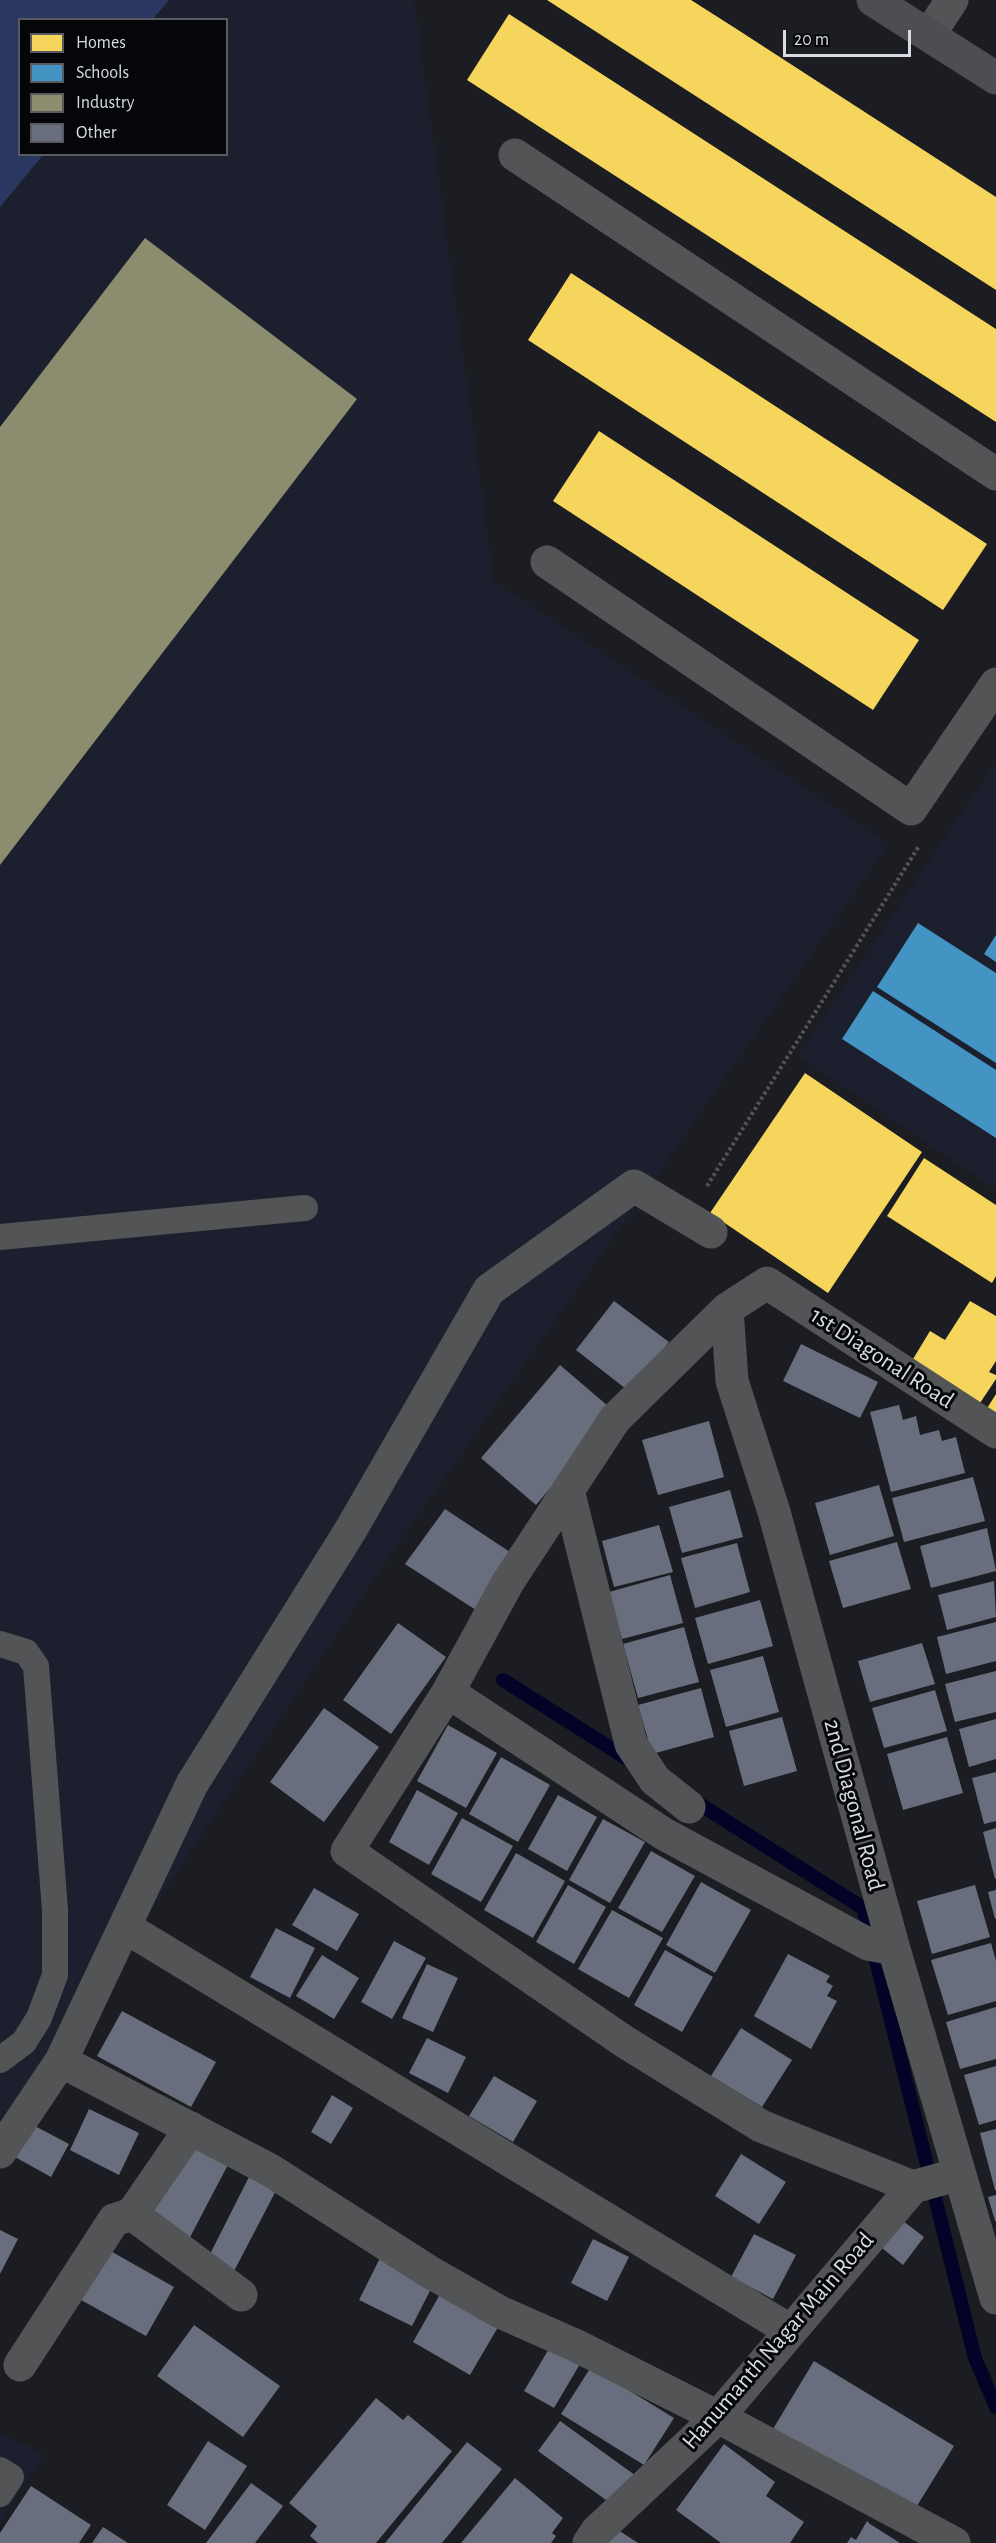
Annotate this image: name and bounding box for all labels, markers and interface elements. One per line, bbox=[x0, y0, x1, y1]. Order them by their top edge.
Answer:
legend bbox=[18, 18, 228, 156]
scale bar bbox=[786, 18, 914, 56]
text: 20 m bbox=[794, 31, 829, 49]
text: Homes bbox=[76, 34, 126, 52]
text: Schools bbox=[76, 64, 129, 82]
text: Industry bbox=[76, 94, 135, 112]
text: Other bbox=[76, 124, 117, 142]
street label: 1st Diagonal Road bbox=[805, 1301, 959, 1415]
street label: 2nd Diagonal Road bbox=[817, 1716, 891, 1894]
street label: Hanumanth Nagar Main Road bbox=[676, 2227, 880, 2455]

